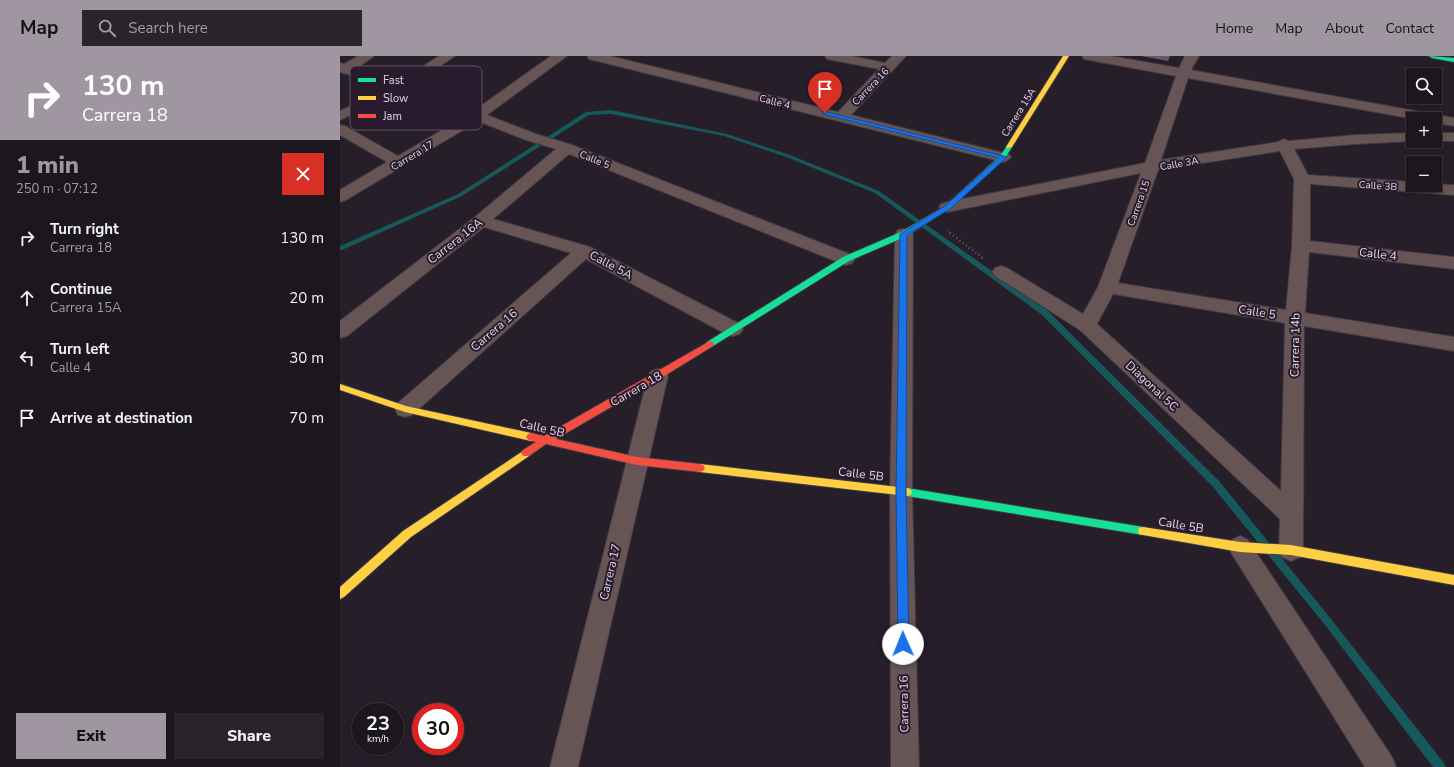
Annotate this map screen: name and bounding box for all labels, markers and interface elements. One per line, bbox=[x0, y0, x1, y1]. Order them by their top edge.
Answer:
search box bbox=[82, 10, 362, 46]
text: Map bbox=[20, 15, 58, 41]
icon: search bbox=[96, 17, 118, 39]
text: Search here bbox=[128, 18, 208, 38]
text: Home bbox=[1215, 19, 1253, 38]
text: Map bbox=[1275, 19, 1303, 38]
text: About bbox=[1325, 19, 1364, 38]
text: Contact bbox=[1386, 19, 1434, 38]
street label: Carrera 16 bbox=[849, 65, 892, 109]
legend bbox=[350, 66, 482, 130]
text: 130 m bbox=[82, 67, 165, 105]
map controls bbox=[1406, 68, 1442, 192]
button: search bbox=[1406, 68, 1442, 104]
icon: right bbox=[16, 72, 68, 124]
pin bbox=[808, 72, 842, 113]
text: Fast bbox=[383, 73, 404, 88]
icon: arrive bbox=[814, 78, 836, 100]
street label: Carrera 15A bbox=[998, 85, 1040, 140]
text: Slow bbox=[383, 91, 408, 106]
street label: Calle 4 bbox=[758, 91, 792, 113]
text: Carrera 18 bbox=[82, 103, 168, 127]
text: Jam bbox=[382, 109, 402, 124]
button: + bbox=[1406, 112, 1442, 148]
street label: Carrera 17 bbox=[388, 138, 437, 174]
street label: Calle 5 bbox=[577, 148, 612, 172]
text: 1 min bbox=[16, 149, 79, 181]
button: close bbox=[282, 153, 324, 195]
street label: Calle 3A bbox=[1159, 154, 1200, 174]
button: − bbox=[1406, 156, 1442, 192]
street label: Calle 3B bbox=[1358, 178, 1398, 194]
street label: Carrera 15 bbox=[1124, 179, 1154, 228]
text: 250 m · 07:12 bbox=[16, 180, 98, 198]
street label: Carrera 16A bbox=[424, 214, 486, 268]
text: Turn right bbox=[50, 219, 119, 239]
icon: right bbox=[16, 227, 38, 249]
text: 130 m bbox=[280, 228, 324, 248]
text: Carrera 18 bbox=[50, 239, 112, 257]
street label: Calle 4 bbox=[1358, 244, 1398, 264]
street label: Calle 5A bbox=[587, 247, 636, 283]
text: Continue bbox=[50, 279, 112, 299]
icon: ahead bbox=[16, 287, 38, 309]
text: 20 m bbox=[289, 288, 324, 308]
text: Carrera 15A bbox=[50, 299, 121, 317]
street label: Calle 5 bbox=[1237, 301, 1277, 323]
street label: Carrera 16 bbox=[467, 305, 521, 355]
street label: Carrera 14b bbox=[1286, 313, 1304, 377]
text: Turn left bbox=[50, 339, 109, 359]
icon: left bbox=[16, 347, 38, 369]
text: 30 m bbox=[289, 348, 324, 368]
street label: Diagonal 5C bbox=[1122, 357, 1182, 415]
text: Calle 4 bbox=[50, 359, 91, 377]
street label: Carrera 18 bbox=[607, 368, 665, 410]
icon: arrive bbox=[16, 407, 38, 429]
text: Arrive at destination bbox=[50, 408, 193, 428]
text: 70 m bbox=[289, 408, 324, 428]
street label: Calle 5B bbox=[518, 415, 566, 441]
street label: Calle 5B bbox=[837, 463, 885, 485]
street label: Calle 5B bbox=[1157, 513, 1205, 537]
street label: Carrera 17 bbox=[596, 542, 624, 602]
position arrow bbox=[882, 623, 924, 665]
street label: Carrera 16 bbox=[896, 675, 912, 733]
speed limit sign: 30 bbox=[412, 703, 464, 755]
text: 23 bbox=[366, 710, 390, 737]
button: Exit bbox=[16, 713, 166, 759]
button: Share bbox=[174, 713, 324, 759]
text: km/h bbox=[367, 732, 389, 746]

